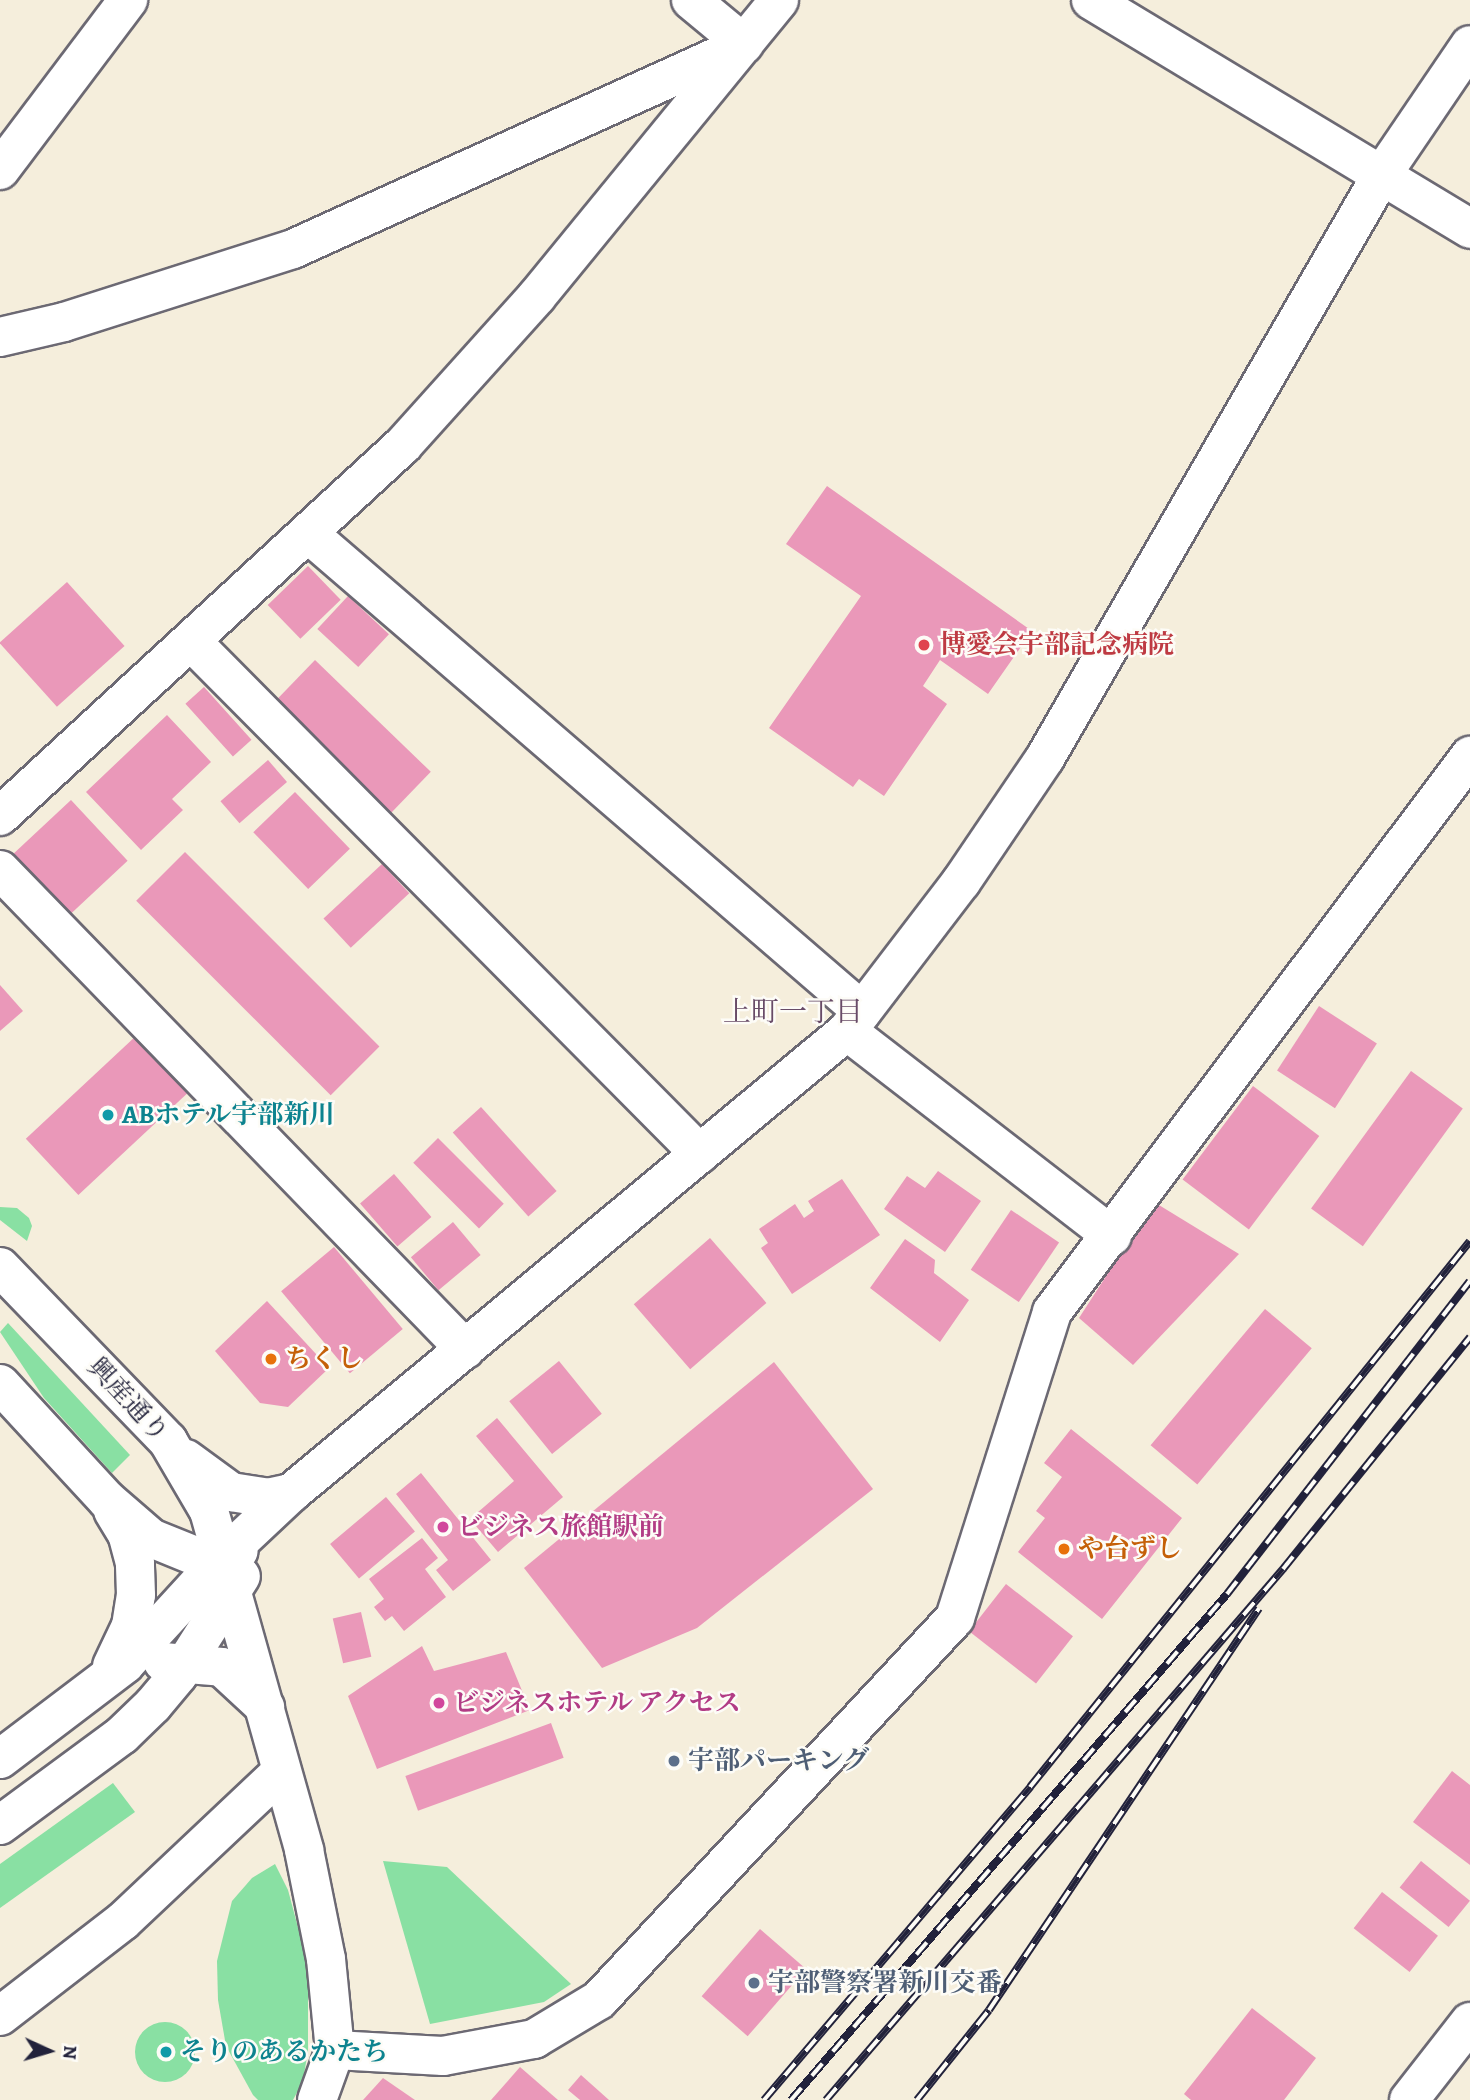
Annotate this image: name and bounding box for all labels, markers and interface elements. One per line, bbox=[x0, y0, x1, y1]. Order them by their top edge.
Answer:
place label: 博愛会宇部記念病院 bbox=[940, 629, 1174, 661]
marker: 博愛会宇部記念病院 bbox=[914, 635, 934, 655]
district label: 上町一丁目 bbox=[723, 995, 863, 1029]
place label: ABホテル宇部新川 bbox=[122, 1099, 337, 1131]
marker: ABホテル宇部新川 bbox=[100, 1107, 116, 1123]
place label: ちくし bbox=[285, 1343, 363, 1375]
street label: 興産通り bbox=[81, 1351, 175, 1449]
marker: ちくし bbox=[263, 1351, 279, 1367]
place label: ビジネス旅館駅前 bbox=[457, 1511, 665, 1543]
marker: ビジネス旅館駅前 bbox=[435, 1519, 451, 1535]
place label: や台ずし bbox=[1078, 1533, 1182, 1565]
marker: や台ずし bbox=[1056, 1541, 1072, 1557]
place label: ビジネスホテル アクセス bbox=[453, 1687, 744, 1719]
marker: ビジネスホテル アクセス bbox=[431, 1695, 447, 1711]
place label: 宇部パーキング bbox=[688, 1745, 870, 1777]
marker: 宇部パーキング bbox=[666, 1753, 682, 1769]
place label: 宇部警察署新川交番 bbox=[768, 1967, 1002, 1999]
marker: 宇部警察署新川交番 bbox=[746, 1975, 762, 1991]
north arrow bbox=[14, 2016, 84, 2086]
place label: そりのあるかたち bbox=[180, 2036, 388, 2068]
marker: そりのあるかたち bbox=[158, 2044, 174, 2060]
text: N bbox=[56, 2045, 83, 2060]

